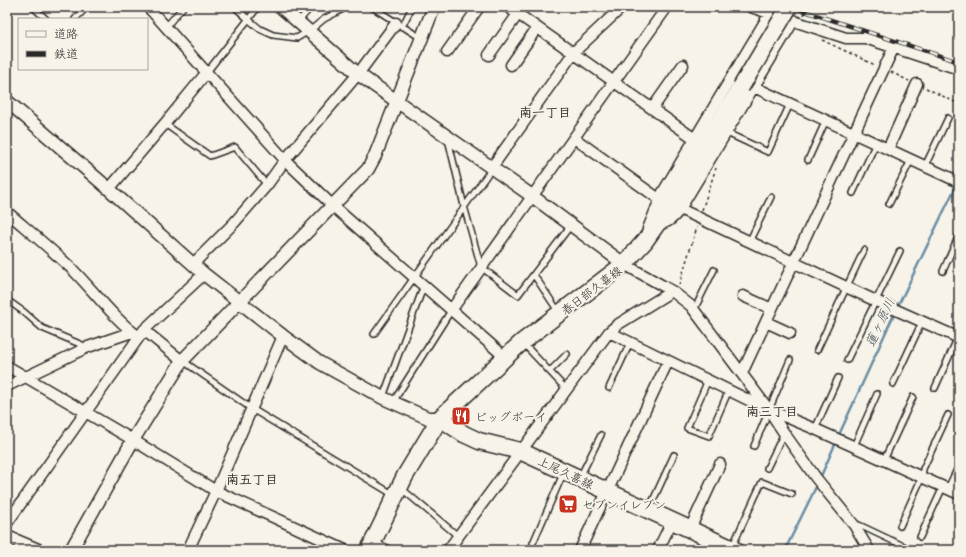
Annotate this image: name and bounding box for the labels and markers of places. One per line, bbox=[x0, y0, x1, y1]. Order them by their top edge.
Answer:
restaurant icon: ビッグボーイ bbox=[450, 405, 472, 427]
place label: ビッグボーイ bbox=[475, 407, 547, 425]
supermarket icon: セブンイレブン bbox=[557, 493, 579, 515]
place label: セブンイレブン bbox=[582, 495, 666, 513]

